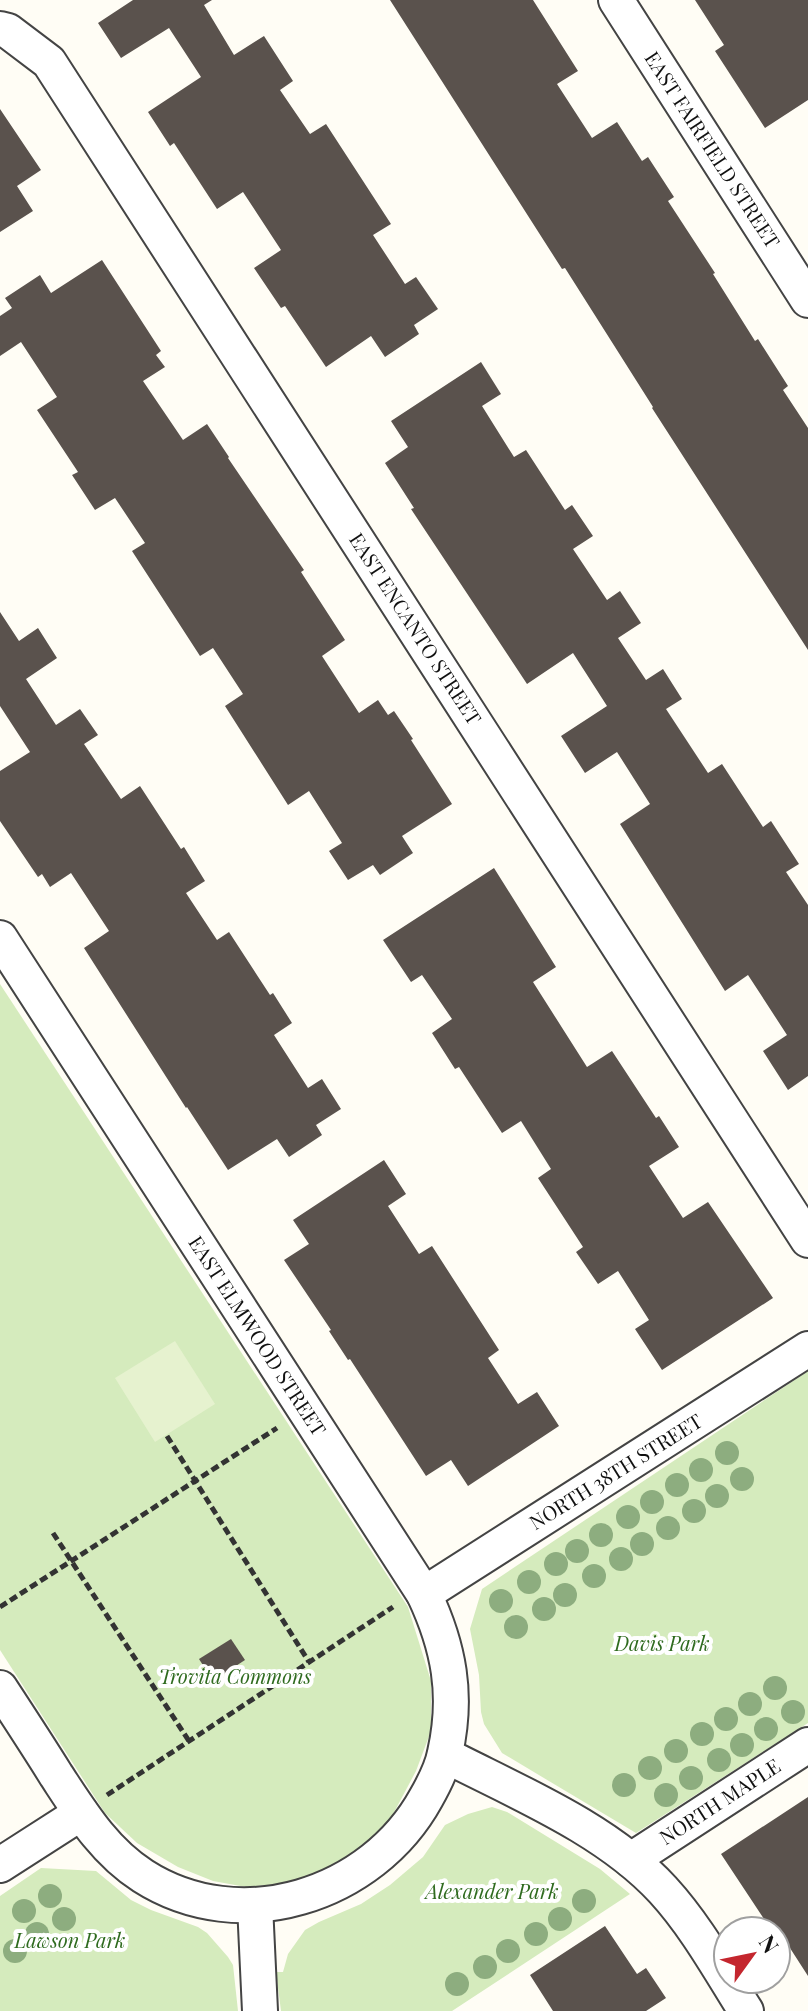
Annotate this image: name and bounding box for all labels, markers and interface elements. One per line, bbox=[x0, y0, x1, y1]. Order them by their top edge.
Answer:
street label: EAST FAIRFIELD STREET bbox=[639, 46, 787, 253]
street label: EAST ENCANTO STREET bbox=[344, 527, 489, 729]
street label: EAST ELMWOOD STREET bbox=[183, 1230, 333, 1440]
street label: NORTH 38TH STREET bbox=[524, 1407, 707, 1535]
park label: Davis Park bbox=[613, 1629, 710, 1656]
park label: Trovita Commons bbox=[159, 1662, 312, 1689]
street label: NORTH MAPLE bbox=[653, 1751, 785, 1850]
park label: Alexander Park bbox=[423, 1877, 559, 1904]
north arrow bbox=[712, 1915, 792, 1995]
park label: Lawson Park bbox=[14, 1926, 125, 1953]
text: N bbox=[753, 1929, 787, 1958]

